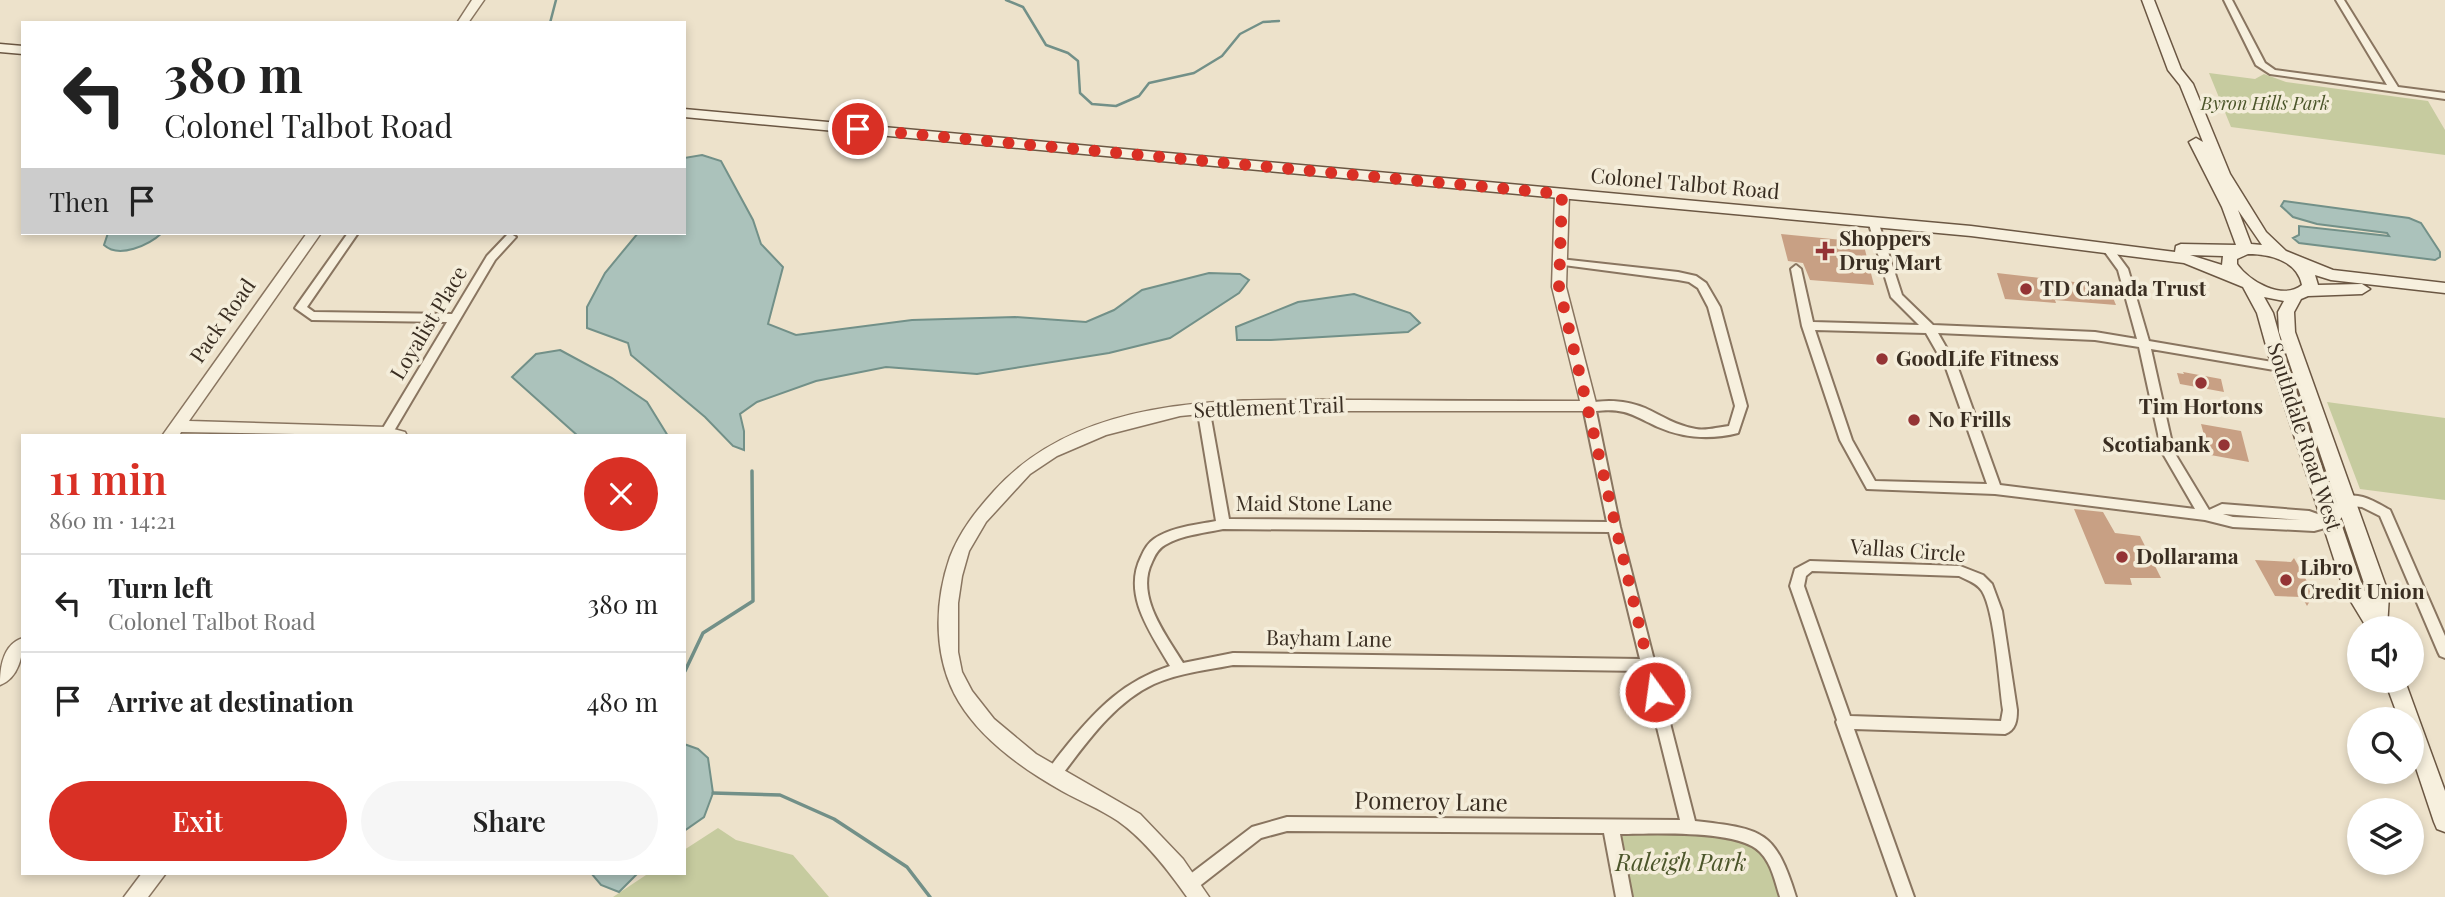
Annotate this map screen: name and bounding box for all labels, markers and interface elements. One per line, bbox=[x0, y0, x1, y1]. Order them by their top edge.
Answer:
text: 380 m bbox=[164, 40, 303, 105]
icon: left bbox=[49, 49, 140, 140]
park label: Byron Hills Park bbox=[2200, 91, 2329, 115]
pin bbox=[828, 99, 888, 159]
text: Colonel Talbot Road bbox=[164, 103, 453, 146]
icon: arrive bbox=[839, 110, 877, 148]
street label: Colonel Talbot Road bbox=[1590, 160, 1781, 204]
icon: arrive bbox=[123, 182, 161, 220]
text: Then bbox=[49, 184, 109, 219]
place label: Shoppers Drug Mart bbox=[1839, 223, 1942, 275]
marker: Shoppers Drug Mart bbox=[1817, 243, 1833, 259]
street label: Loyalist Place bbox=[382, 260, 472, 384]
street label: Pack Road bbox=[182, 272, 261, 368]
place label: TD Canada Trust bbox=[2040, 273, 2207, 301]
marker: TD Canada Trust bbox=[2018, 281, 2034, 297]
street label: Southdale Road West bbox=[2262, 339, 2350, 535]
place label: GoodLife Fitness bbox=[1896, 343, 2059, 371]
marker: GoodLife Fitness bbox=[1874, 351, 1890, 367]
marker: Tim Hortons bbox=[2193, 375, 2209, 391]
street label: Settlement Trail bbox=[1193, 389, 1345, 423]
place label: Tim Hortons bbox=[2139, 391, 2263, 419]
place label: No Frills bbox=[1928, 404, 2011, 432]
marker: No Frills bbox=[1906, 412, 1922, 428]
place label: Scotiabank bbox=[2102, 429, 2211, 457]
marker: Scotiabank bbox=[2216, 437, 2232, 453]
text: 11 min bbox=[49, 450, 167, 506]
button: close bbox=[584, 457, 658, 531]
street label: Maid Stone Lane bbox=[1236, 488, 1392, 516]
text: 860 m · 14:21 bbox=[49, 504, 176, 535]
street label: Vallas Circle bbox=[1848, 531, 1967, 567]
place label: Dollarama bbox=[2136, 541, 2239, 569]
marker: Dollarama bbox=[2114, 549, 2130, 565]
place label: Libro Credit Union bbox=[2300, 552, 2425, 604]
text: Turn left bbox=[108, 570, 213, 605]
marker: Libro Credit Union bbox=[2278, 572, 2294, 588]
icon: left bbox=[49, 584, 87, 622]
text: 380 m bbox=[588, 586, 658, 621]
text: Colonel Talbot Road bbox=[108, 605, 316, 636]
map controls bbox=[2347, 616, 2424, 875]
button: sound bbox=[2347, 616, 2424, 693]
street label: Bayham Lane bbox=[1266, 622, 1392, 652]
position arrow bbox=[1618, 655, 1692, 729]
icon: arrive bbox=[49, 682, 87, 720]
text: Arrive at destination bbox=[108, 684, 354, 719]
text: 480 m bbox=[586, 684, 658, 719]
button: search bbox=[2347, 707, 2424, 784]
button: Exit bbox=[49, 781, 347, 861]
button: Share bbox=[361, 781, 658, 861]
street label: Pomeroy Lane bbox=[1354, 783, 1508, 817]
button: layers bbox=[2347, 798, 2424, 875]
park label: Raleigh Park bbox=[1614, 845, 1747, 877]

